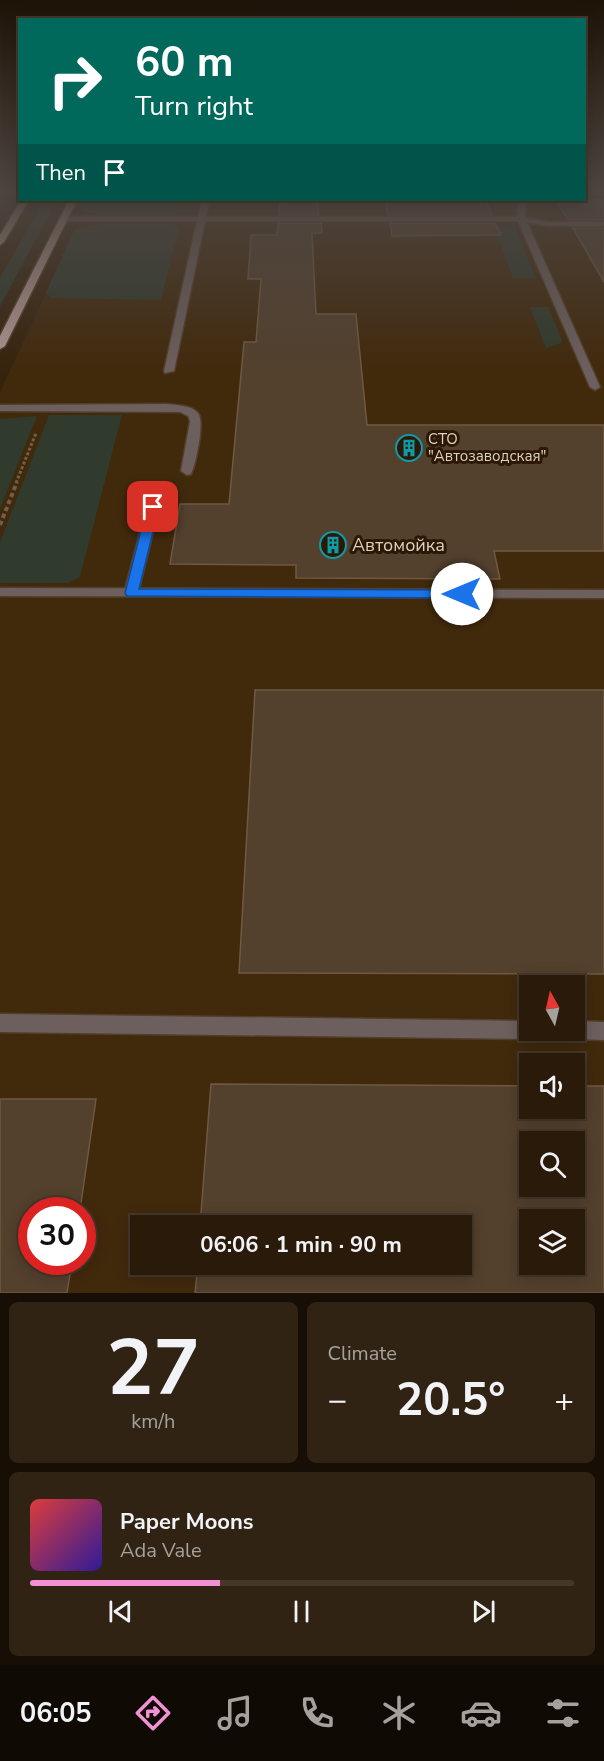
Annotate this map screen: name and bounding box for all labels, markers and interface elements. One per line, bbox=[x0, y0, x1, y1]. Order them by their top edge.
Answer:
text: 60 m bbox=[135, 34, 234, 91]
icon: right bbox=[36, 42, 114, 120]
text: Turn right bbox=[135, 88, 253, 125]
icon: arrive bbox=[98, 156, 131, 189]
text: Then bbox=[36, 158, 86, 188]
place label: СТО "Автозаводская" bbox=[428, 429, 546, 466]
building icon: СТО "Автозаводская" bbox=[394, 433, 424, 463]
pin bbox=[127, 481, 178, 532]
icon: arrive bbox=[136, 490, 169, 523]
building icon: Автомойка bbox=[318, 530, 348, 560]
place label: Автомойка bbox=[352, 533, 445, 557]
position arrow bbox=[430, 562, 494, 626]
north arrow bbox=[519, 975, 585, 1041]
map controls bbox=[519, 975, 585, 1275]
button: sound bbox=[519, 1053, 585, 1119]
button: search bbox=[519, 1131, 585, 1197]
speed limit sign: 30 bbox=[18, 1197, 96, 1275]
button: layers bbox=[519, 1209, 585, 1275]
text: 06:06 · 1 min · 90 m bbox=[200, 1230, 402, 1260]
text: 27 bbox=[106, 1315, 200, 1422]
text: Climate bbox=[328, 1340, 397, 1367]
text: 20.5° bbox=[396, 1370, 505, 1431]
text: − bbox=[328, 1378, 347, 1423]
text: + bbox=[554, 1378, 574, 1423]
text: km/h bbox=[131, 1408, 175, 1435]
text: Paper Moons bbox=[120, 1507, 254, 1537]
text: Ada Vale bbox=[120, 1537, 202, 1564]
icon: previous bbox=[104, 1595, 137, 1628]
icon: pause bbox=[285, 1595, 318, 1628]
icon: next bbox=[467, 1595, 500, 1628]
icon: directions bbox=[132, 1692, 174, 1734]
icon: music bbox=[214, 1692, 256, 1734]
icon: phone bbox=[296, 1692, 338, 1734]
icon: climate bbox=[378, 1692, 420, 1734]
icon: car bbox=[460, 1692, 502, 1734]
icon: filters bbox=[542, 1692, 584, 1734]
text: 06:05 bbox=[20, 1695, 92, 1732]

